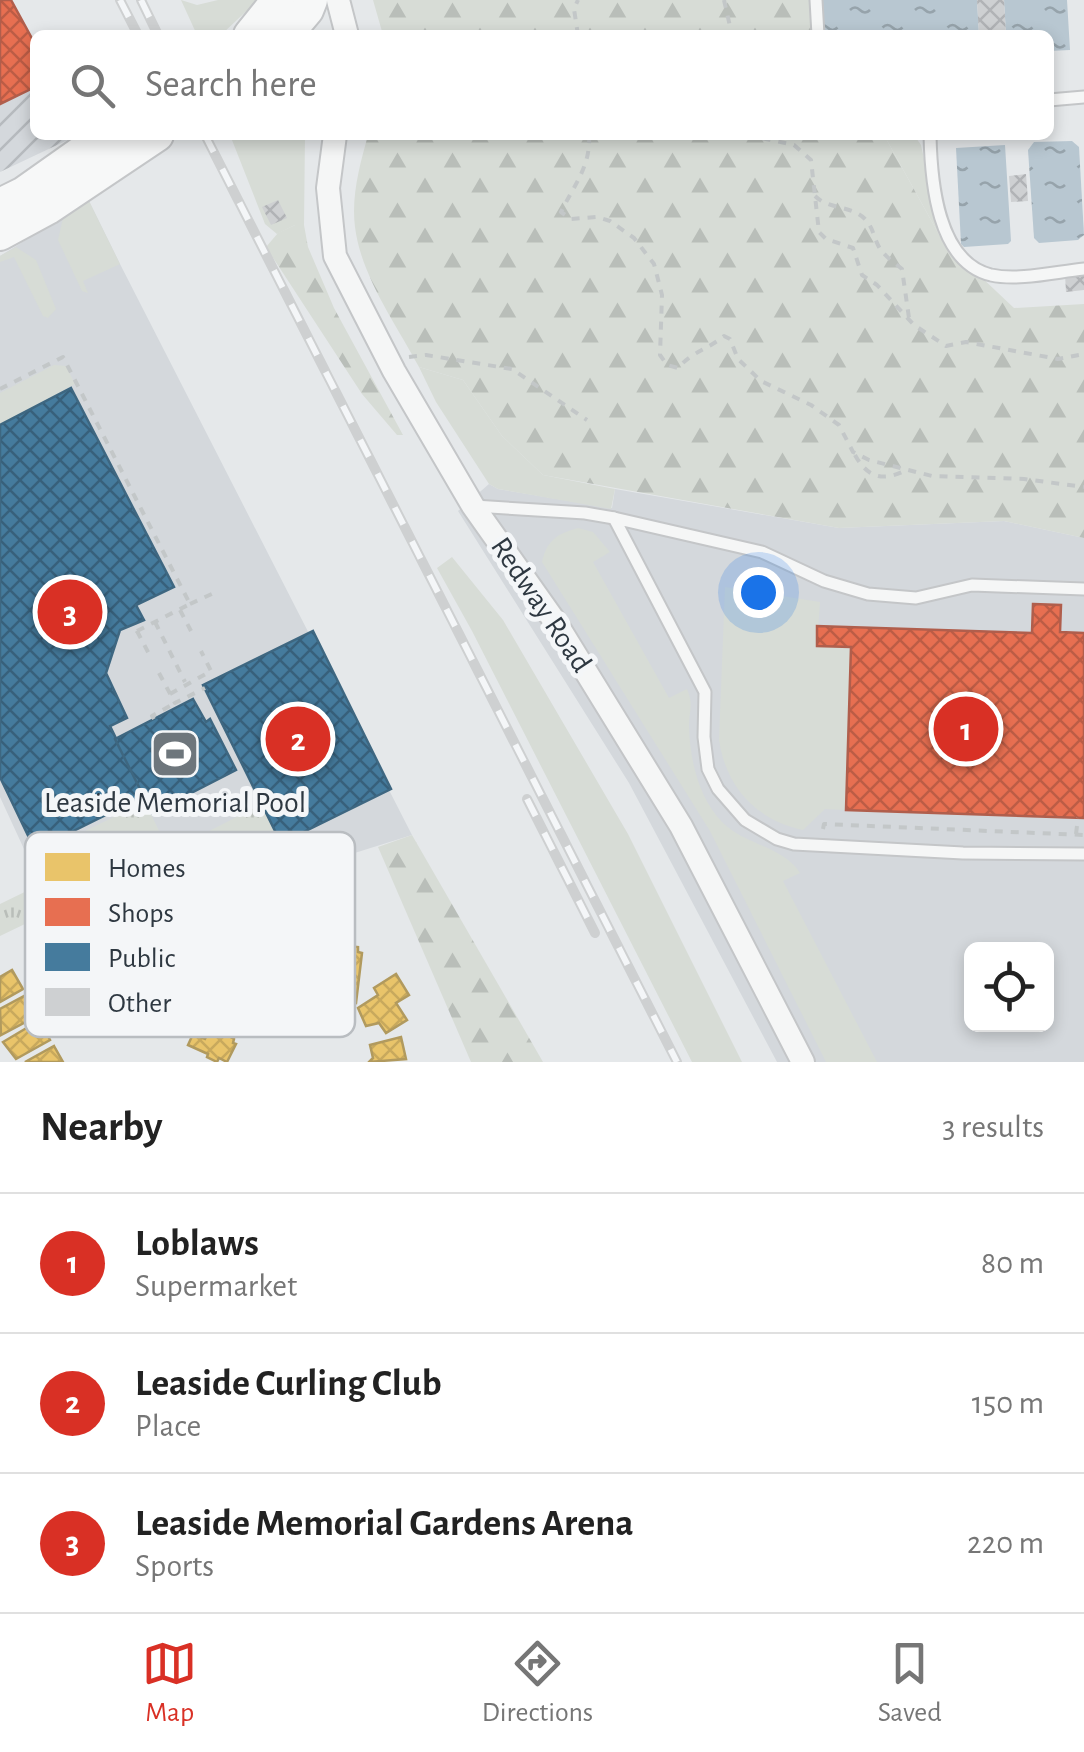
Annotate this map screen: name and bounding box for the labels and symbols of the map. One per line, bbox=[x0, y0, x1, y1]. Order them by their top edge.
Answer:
street label: Redway Road bbox=[485, 532, 597, 678]
your location bbox=[733, 567, 784, 618]
pin: 3 bbox=[38, 574, 102, 650]
pin: 1 bbox=[934, 692, 998, 766]
pin: 2 bbox=[266, 702, 330, 776]
sports icon: Leaside Memorial Pool bbox=[149, 728, 201, 780]
place label: Leaside Memorial Pool bbox=[44, 788, 306, 818]
legend bbox=[25, 832, 355, 1037]
text: Homes bbox=[108, 855, 186, 883]
text: Shops bbox=[108, 900, 174, 928]
text: Public bbox=[108, 945, 176, 973]
text: Other bbox=[108, 990, 171, 1018]

